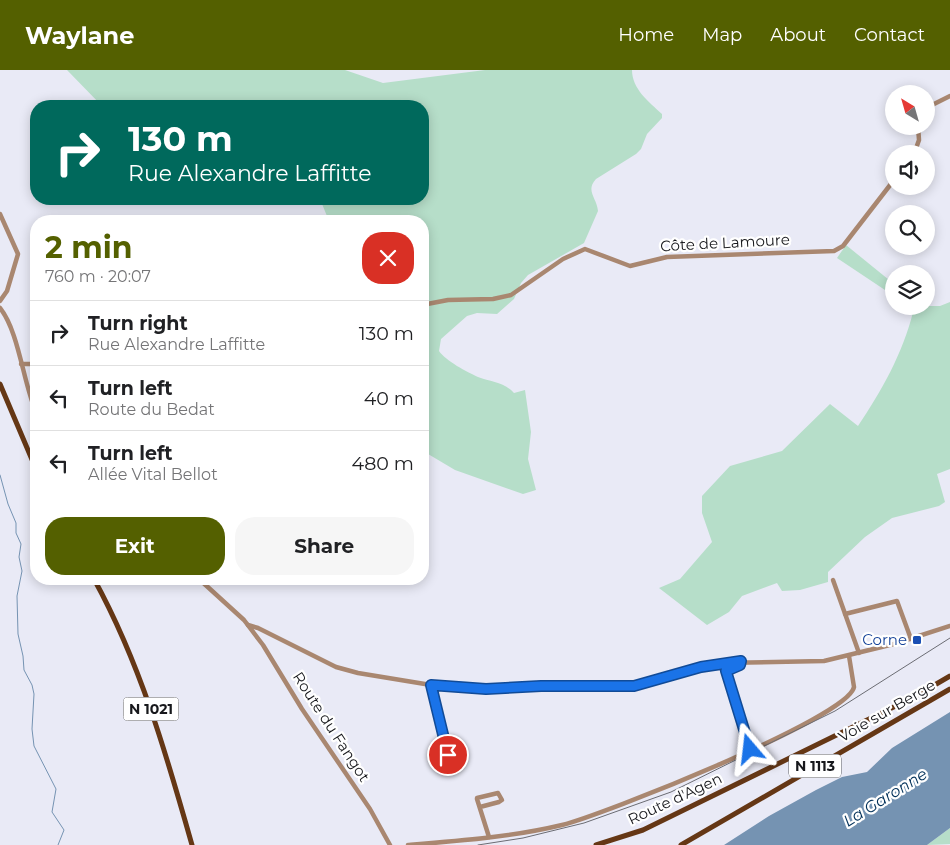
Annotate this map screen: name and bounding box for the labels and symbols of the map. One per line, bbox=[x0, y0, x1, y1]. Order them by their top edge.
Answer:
north arrow bbox=[885, 85, 935, 135]
street label: Côte de Lamoure bbox=[660, 230, 790, 255]
place label: Corne bbox=[862, 630, 907, 649]
marker: Corne bbox=[911, 634, 923, 646]
street label: Route du Fangot bbox=[289, 668, 374, 785]
street label: Voie sur Berge bbox=[835, 675, 939, 746]
road number: N 1021 bbox=[124, 698, 178, 720]
position arrow bbox=[723, 722, 775, 774]
pin bbox=[427, 734, 469, 776]
road number: N 1113 bbox=[789, 754, 841, 778]
water label: La Garonne bbox=[840, 764, 931, 831]
street label: Route d'Agen bbox=[625, 768, 725, 829]

